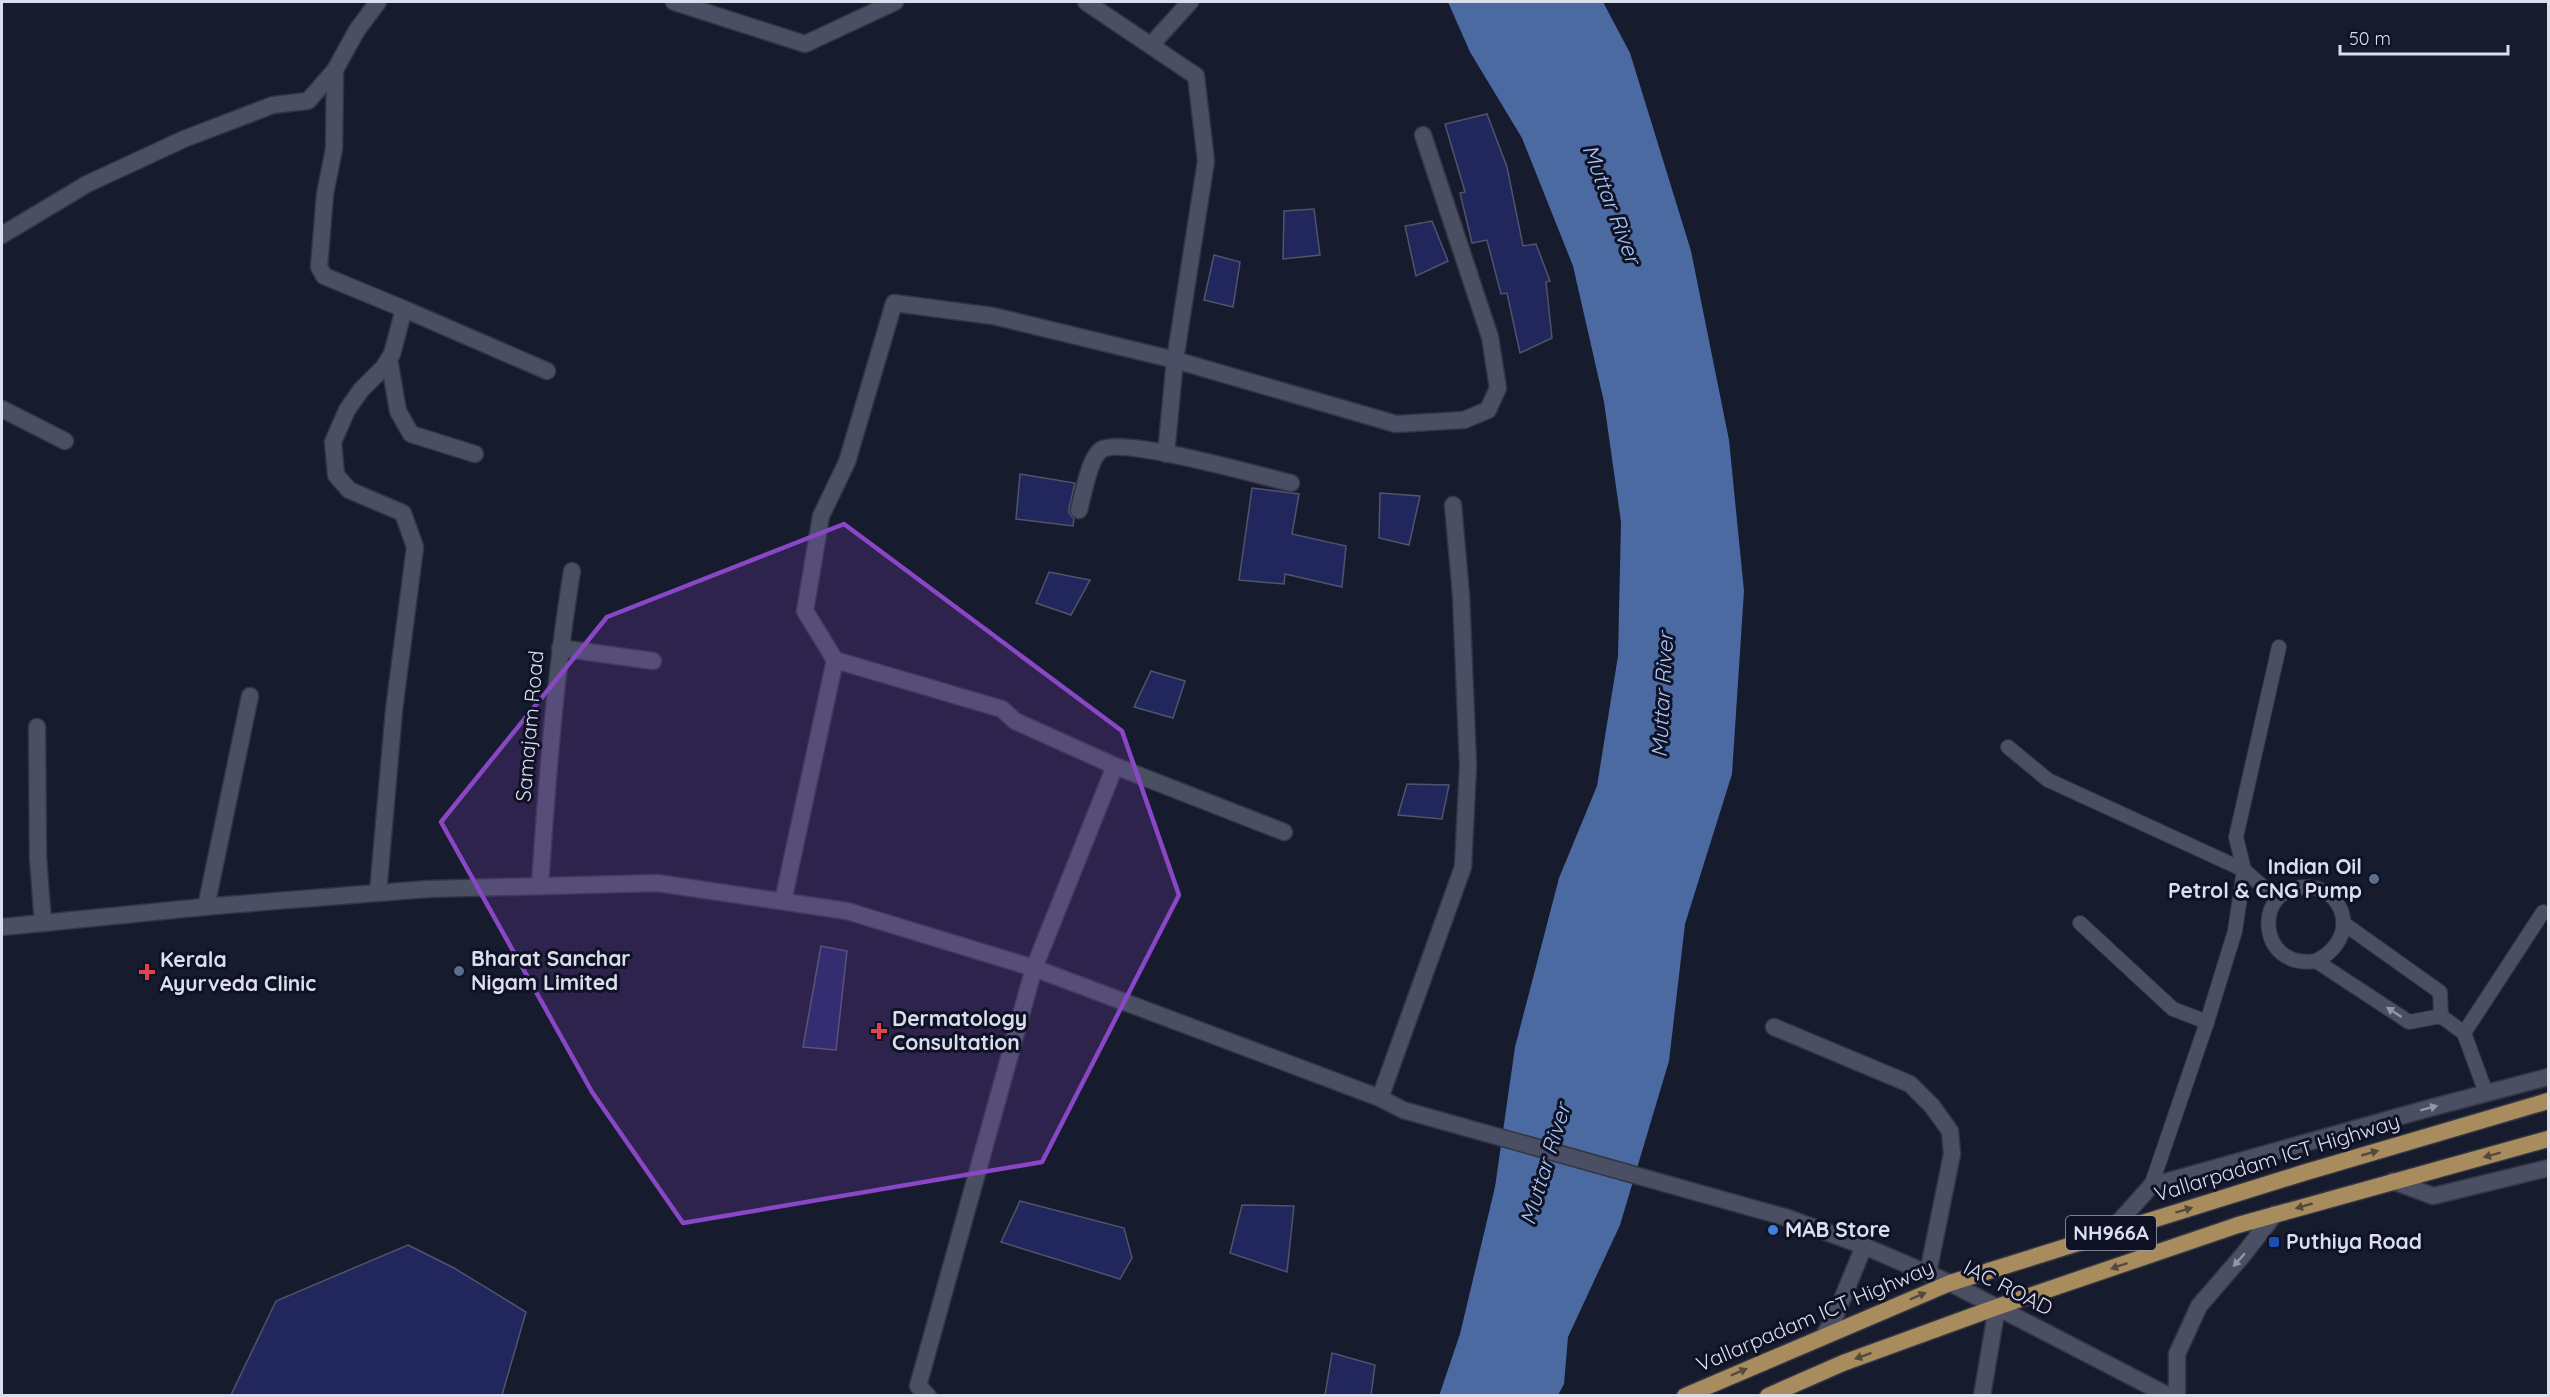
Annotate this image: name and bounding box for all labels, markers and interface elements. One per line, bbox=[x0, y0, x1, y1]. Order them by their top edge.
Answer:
scale bar bbox=[2340, 18, 2508, 56]
text: 50 m bbox=[2349, 27, 2391, 50]
water label: Muttar River bbox=[1576, 140, 1648, 270]
water label: Muttar River bbox=[1645, 629, 1679, 758]
street label: Samajam Road bbox=[509, 649, 549, 803]
place label: Indian Oil Petrol & CNG Pump bbox=[2168, 853, 2362, 903]
marker: Indian Oil Petrol & CNG Pump bbox=[2367, 872, 2381, 886]
place label: Bharat Sanchar Nigam Limited bbox=[471, 945, 630, 995]
place label: Kerala Ayurveda Clinic bbox=[160, 946, 316, 996]
marker: Kerala Ayurveda Clinic bbox=[138, 963, 156, 981]
marker: Bharat Sanchar Nigam Limited bbox=[452, 964, 466, 978]
place label: Dermatology Consultation bbox=[892, 1005, 1027, 1055]
one-way arrow bbox=[2386, 1007, 2402, 1018]
marker: Dermatology Consultation bbox=[870, 1022, 888, 1040]
water label: Muttar River bbox=[1513, 1098, 1577, 1228]
one-way arrow bbox=[2420, 1103, 2438, 1112]
street label: Vallarpadam ICT Highway bbox=[2151, 1107, 2403, 1207]
one-way arrow bbox=[2361, 1148, 2379, 1157]
one-way arrow bbox=[2483, 1150, 2501, 1160]
one-way arrow bbox=[2295, 1202, 2313, 1211]
one-way arrow bbox=[2175, 1205, 2193, 1214]
place label: MAB Store bbox=[1785, 1216, 1890, 1242]
road number: NH966A bbox=[2066, 1216, 2156, 1250]
marker: MAB Store bbox=[1766, 1223, 1780, 1237]
place label: Puthiya Road bbox=[2286, 1228, 2422, 1254]
marker: Puthiya Road bbox=[2267, 1235, 2281, 1249]
one-way arrow bbox=[2233, 1252, 2246, 1267]
street label: Vallarpadam ICT Highway bbox=[1692, 1253, 1937, 1377]
street label: IAC ROAD bbox=[1959, 1254, 2057, 1321]
one-way arrow bbox=[2109, 1262, 2127, 1272]
one-way arrow bbox=[1910, 1291, 1928, 1301]
one-way arrow bbox=[1854, 1351, 1872, 1361]
one-way arrow bbox=[1730, 1367, 1748, 1376]

